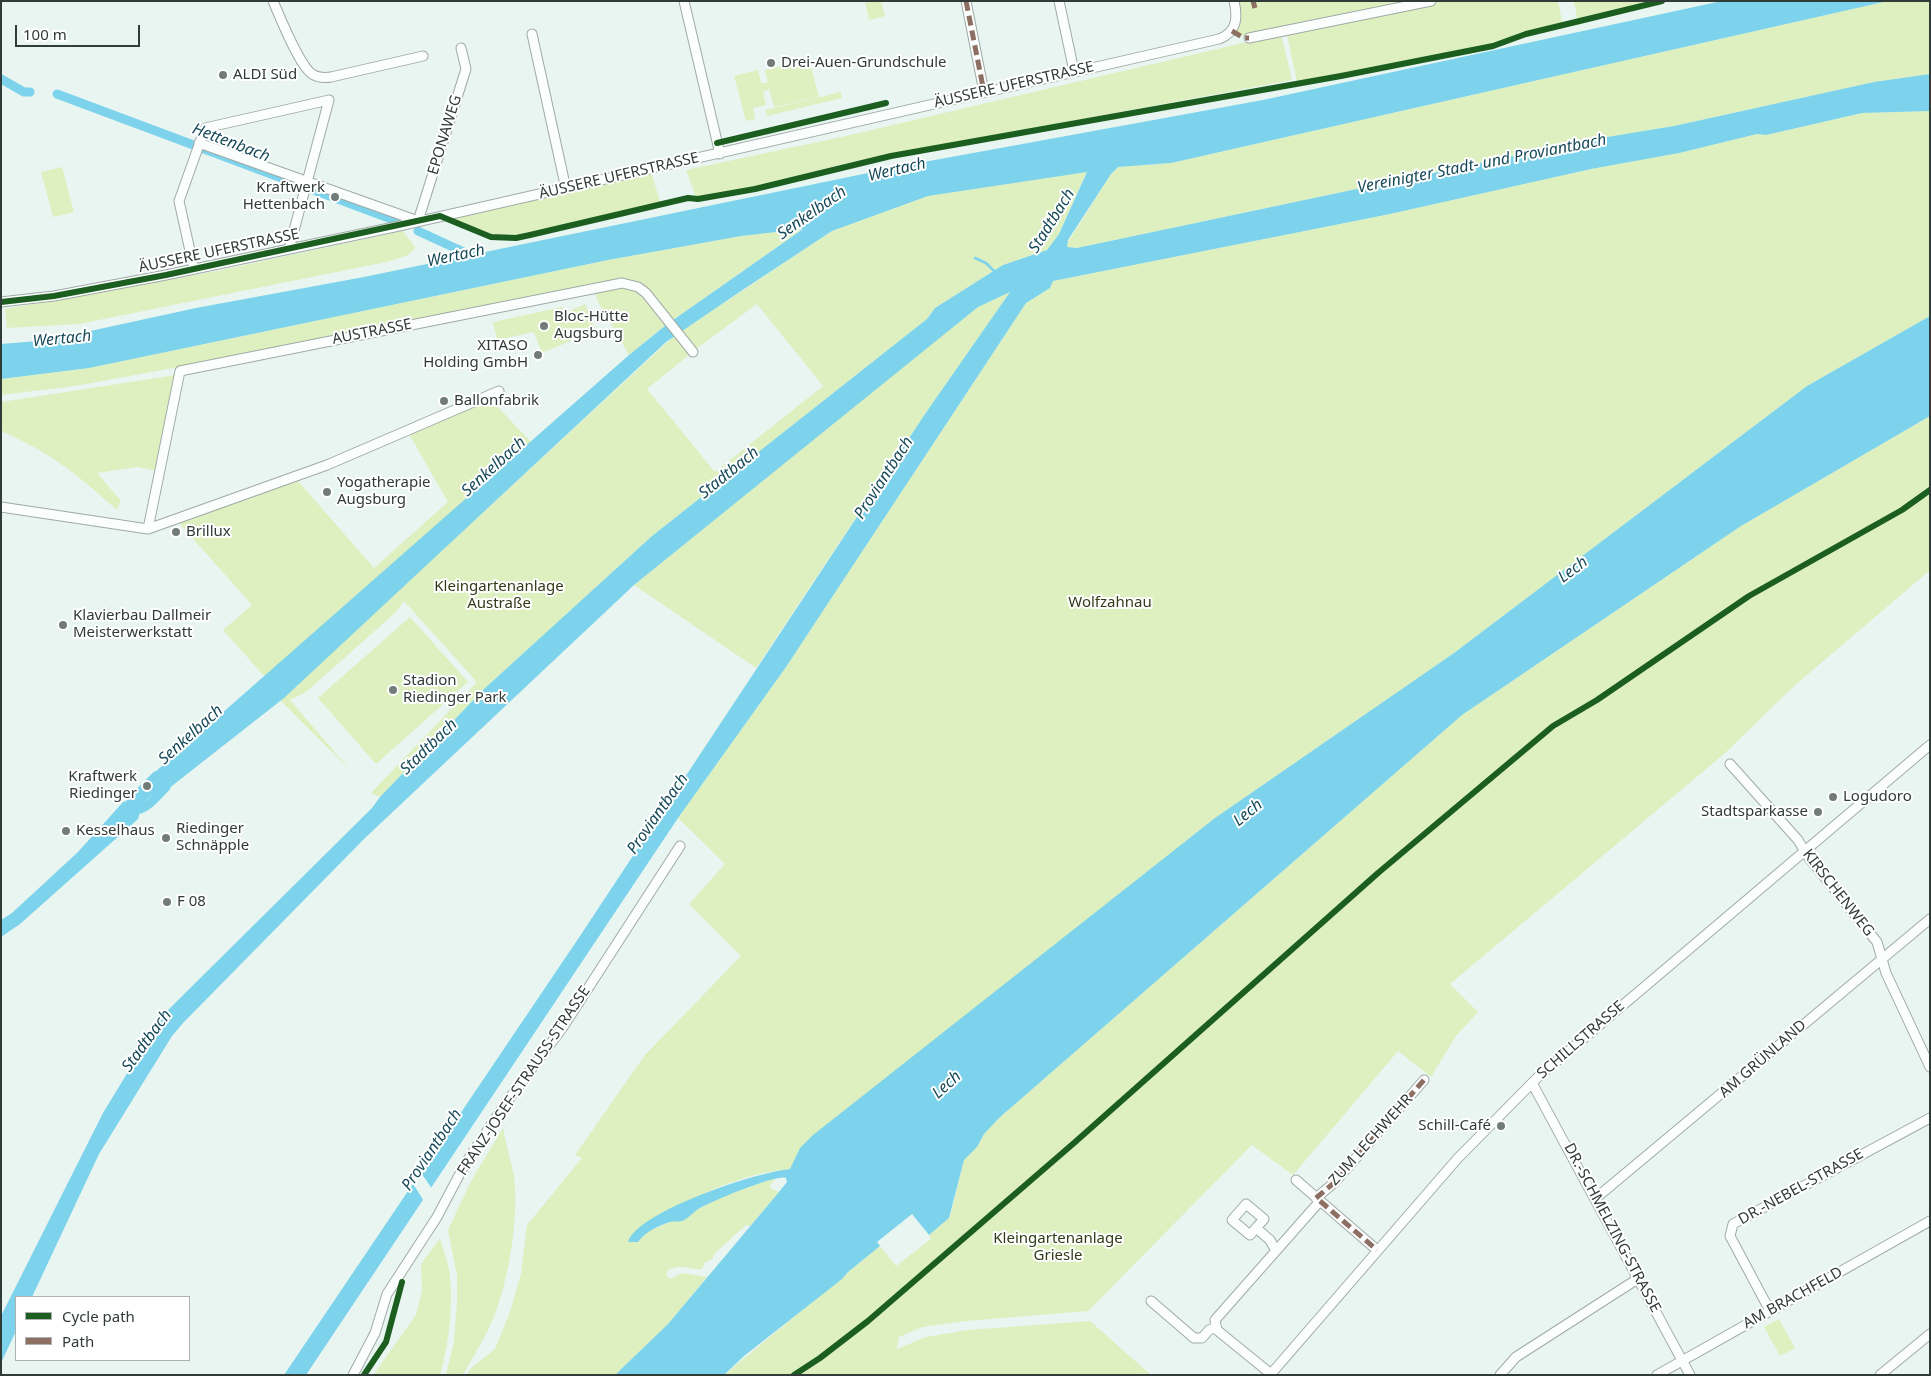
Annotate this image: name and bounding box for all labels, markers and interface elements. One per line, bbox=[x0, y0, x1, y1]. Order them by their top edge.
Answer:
scale bar bbox=[18, 15, 142, 47]
text: 100 m bbox=[23, 24, 67, 44]
place label: Drei-Auen-Grundschule bbox=[781, 54, 947, 72]
marker: Drei-Auen-Grundschule bbox=[765, 57, 777, 69]
street label: ÄUSSERE UFERSTRASSE bbox=[932, 58, 1096, 112]
place label: ALDI Süd bbox=[233, 66, 297, 84]
marker: ALDI Süd bbox=[217, 69, 229, 81]
street label: EPONAWEG bbox=[424, 93, 466, 177]
water label: Hettenbach bbox=[189, 119, 273, 167]
water label: Vereinigter Stadt- und Proviantbach bbox=[1356, 130, 1608, 198]
street label: ÄUSSERE UFERSTRASSE bbox=[537, 149, 701, 203]
water label: Wertach bbox=[866, 154, 928, 186]
place label: Kraftwerk Hettenbach bbox=[243, 179, 325, 214]
water label: Senkelbach bbox=[774, 182, 850, 244]
water label: Stadtbach bbox=[1025, 185, 1079, 257]
marker: Kraftwerk Hettenbach bbox=[329, 191, 341, 203]
street label: ÄUSSERE UFERSTRASSE bbox=[137, 225, 301, 277]
water label: Wertach bbox=[425, 241, 487, 271]
place label: Bloc-Hütte Augsburg bbox=[554, 308, 628, 343]
street label: AUSTRASSE bbox=[331, 315, 413, 349]
marker: Bloc-Hütte Augsburg bbox=[538, 320, 550, 332]
water label: Wertach bbox=[32, 326, 92, 352]
place label: XITASO Holding GmbH bbox=[423, 337, 528, 372]
marker: XITASO Holding GmbH bbox=[532, 349, 544, 361]
place label: Ballonfabrik bbox=[454, 392, 539, 410]
marker: Ballonfabrik bbox=[438, 395, 450, 407]
water label: Senkelbach bbox=[458, 433, 530, 501]
water label: Proviantbach bbox=[850, 433, 918, 523]
water label: Stadtbach bbox=[695, 443, 763, 503]
place label: Yogatherapie Augsburg bbox=[337, 474, 430, 509]
marker: Yogatherapie Augsburg bbox=[321, 486, 333, 498]
place label: Brillux bbox=[186, 523, 231, 541]
marker: Brillux bbox=[170, 526, 182, 538]
water label: Lech bbox=[1554, 553, 1592, 587]
park label: Kleingartenanlage Austraße bbox=[434, 578, 564, 613]
park label: Wolfzahnau bbox=[1068, 594, 1152, 612]
place label: Klavierbau Dallmeir Meisterwerkstatt bbox=[73, 607, 211, 642]
marker: Klavierbau Dallmeir Meisterwerkstatt bbox=[57, 619, 69, 631]
place label: Stadion Riedinger Park bbox=[403, 672, 506, 707]
marker: Stadion Riedinger Park bbox=[387, 684, 399, 696]
water label: Senkelbach bbox=[155, 701, 227, 769]
water label: Stadtbach bbox=[396, 715, 462, 779]
place label: Kraftwerk Riedinger bbox=[68, 768, 137, 803]
water label: Proviantbach bbox=[623, 770, 693, 858]
marker: Kraftwerk Riedinger bbox=[141, 780, 153, 792]
place label: Logudoro bbox=[1843, 788, 1912, 806]
marker: Logudoro bbox=[1827, 791, 1839, 803]
water label: Lech bbox=[1229, 795, 1267, 831]
place label: Stadtsparkasse bbox=[1701, 803, 1808, 821]
marker: Stadtsparkasse bbox=[1812, 806, 1824, 818]
place label: Riedinger Schnäpple bbox=[176, 820, 249, 855]
place label: Kesselhaus bbox=[76, 822, 155, 840]
marker: Kesselhaus bbox=[60, 825, 72, 837]
marker: Riedinger Schnäpple bbox=[160, 832, 172, 844]
street label: KIRSCHENWEG bbox=[1798, 846, 1878, 940]
place label: F 08 bbox=[177, 893, 206, 911]
marker: F 08 bbox=[161, 896, 173, 908]
street label: FRANZ-JOSEF-STRAUSS-STRASSE bbox=[454, 983, 594, 1179]
street label: SCHILLSTRASSE bbox=[1534, 997, 1628, 1083]
water label: Stadtbach bbox=[118, 1006, 176, 1076]
street label: AM GRÜNLAND bbox=[1716, 1016, 1810, 1102]
water label: Lech bbox=[929, 1067, 965, 1103]
street label: ZUM LECHWEHR bbox=[1325, 1091, 1417, 1189]
water label: Proviantbach bbox=[398, 1106, 466, 1194]
place label: Schill-Café bbox=[1418, 1117, 1491, 1135]
marker: Schill-Café bbox=[1495, 1120, 1507, 1132]
street label: DR.-SCHMELZING-STRASSE bbox=[1560, 1140, 1664, 1316]
street label: DR.-NEBEL-STRASSE bbox=[1735, 1145, 1867, 1229]
park label: Kleingartenanlage Griesle bbox=[993, 1230, 1123, 1265]
street label: AM BRACHFELD bbox=[1740, 1263, 1846, 1333]
legend bbox=[15, 1296, 190, 1361]
text: Cycle path bbox=[62, 1306, 135, 1326]
text: Path bbox=[62, 1331, 94, 1351]

